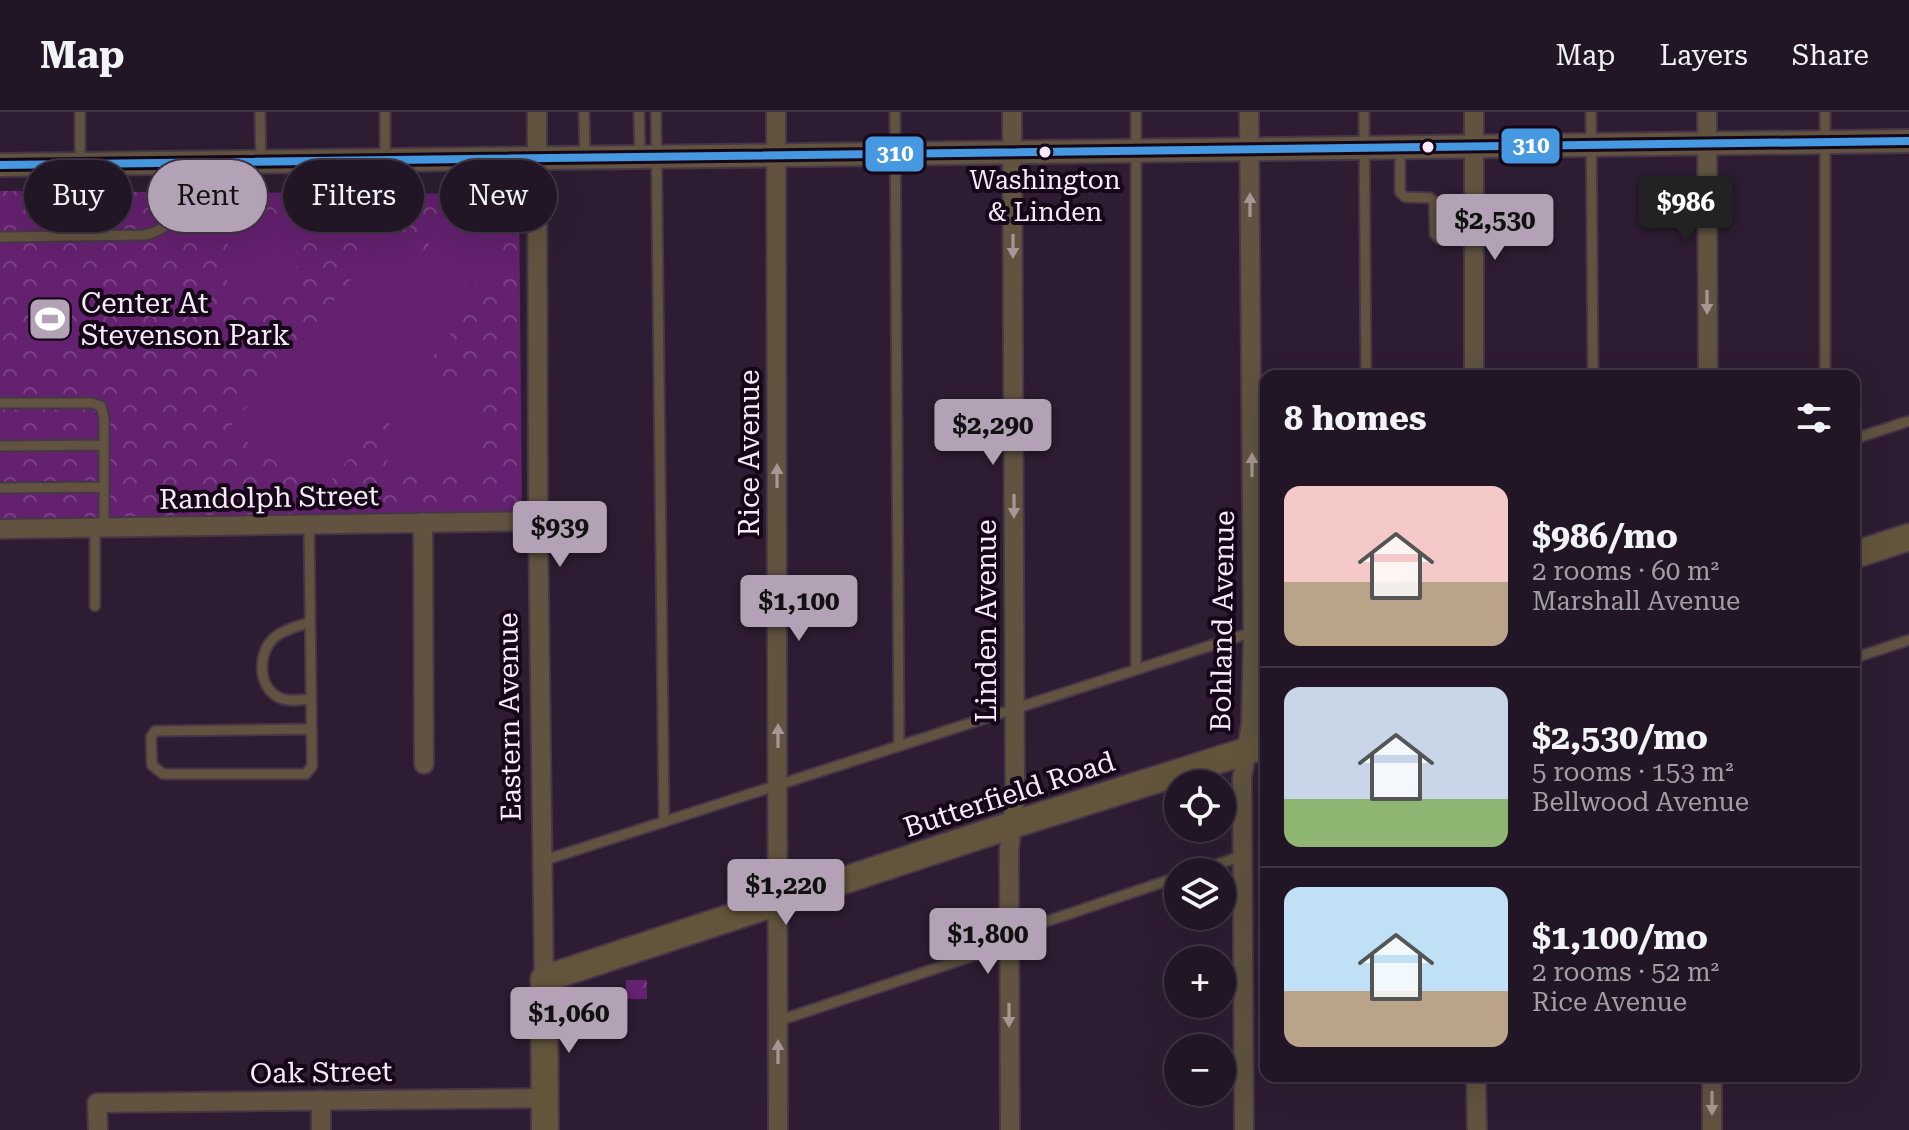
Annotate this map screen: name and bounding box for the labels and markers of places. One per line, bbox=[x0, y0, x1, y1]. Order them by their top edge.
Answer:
unlabelled marker bbox=[1420, 139, 1436, 155]
marker: Washington & Linden bbox=[1037, 144, 1053, 160]
place label: Washington & Linden bbox=[970, 165, 1121, 227]
pin: $986 bbox=[1639, 176, 1733, 244]
pin: $2,530 bbox=[1430, 194, 1560, 262]
place label: Center At Stevenson Park bbox=[81, 287, 290, 352]
sports icon: Center At Stevenson Park bbox=[26, 295, 74, 343]
pin: $2,290 bbox=[928, 399, 1058, 467]
pin: $939 bbox=[513, 501, 607, 569]
pin: $1,100 bbox=[734, 575, 864, 643]
pin: $1,220 bbox=[721, 859, 851, 927]
pin: $1,800 bbox=[923, 908, 1053, 976]
pin: $1,060 bbox=[504, 987, 634, 1055]

